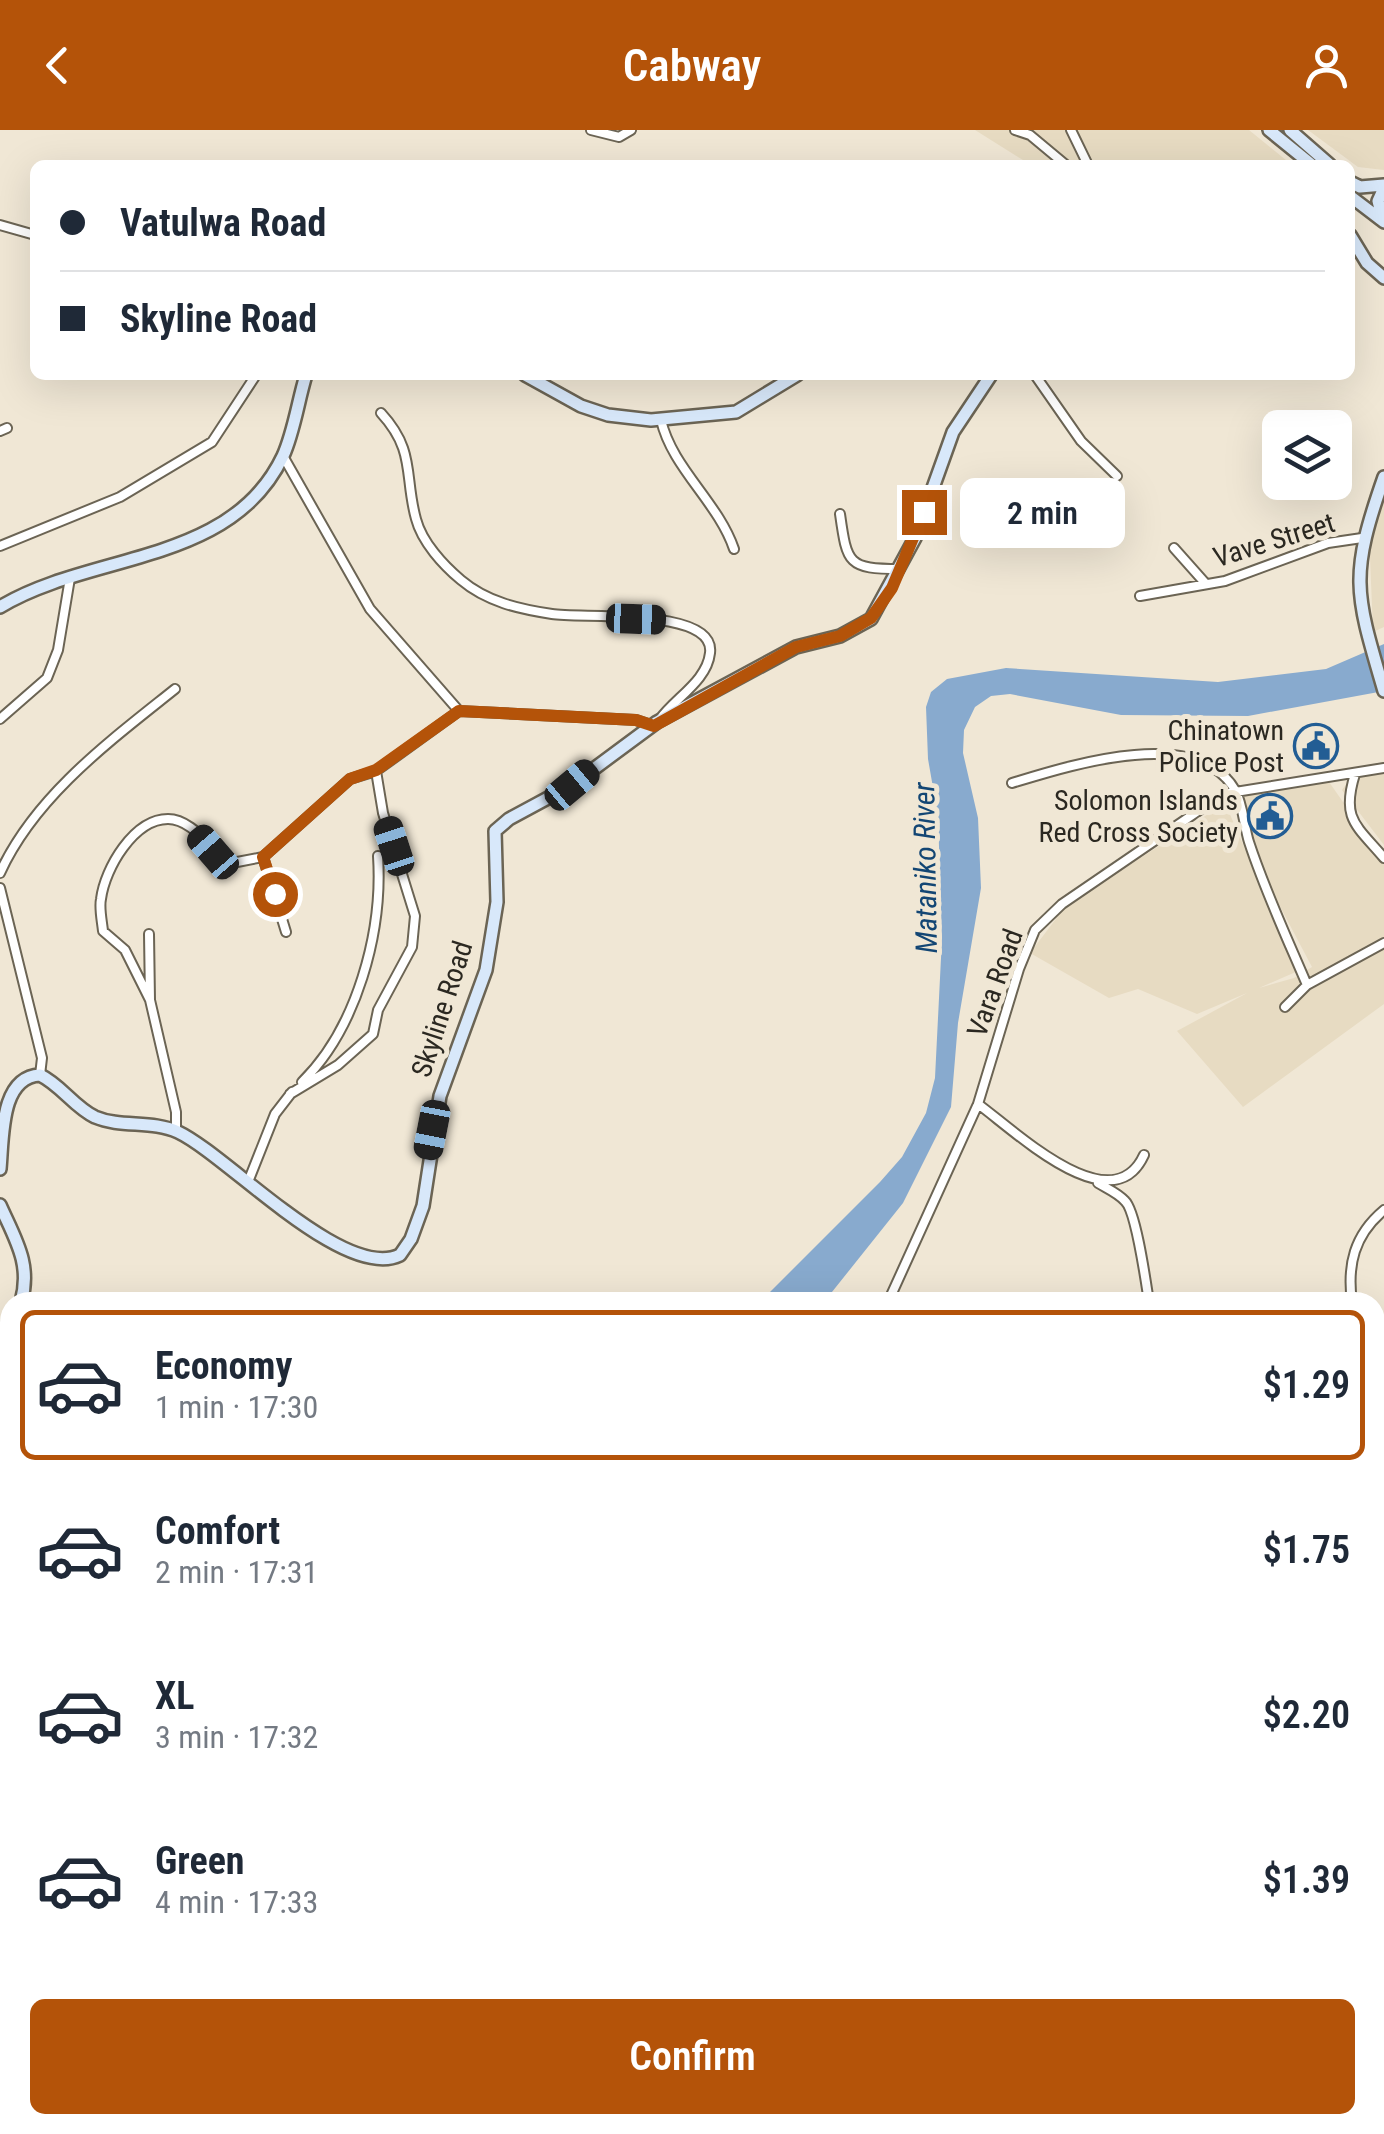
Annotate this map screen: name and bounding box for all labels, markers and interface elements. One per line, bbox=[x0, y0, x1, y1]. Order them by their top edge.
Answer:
icon: back bbox=[30, 38, 85, 93]
icon: person bbox=[1299, 38, 1354, 93]
text: Cabway bbox=[623, 39, 761, 92]
text: Vatulwa Road bbox=[120, 201, 326, 245]
text: Skyline Road bbox=[120, 297, 317, 341]
map controls bbox=[1262, 410, 1352, 500]
button: layers bbox=[1262, 410, 1352, 500]
callout: 2 min bbox=[959, 477, 1124, 547]
route end bbox=[902, 490, 947, 535]
text: 2 min bbox=[1007, 494, 1078, 532]
street label: Vave Street bbox=[1209, 506, 1339, 574]
car bbox=[605, 603, 667, 635]
place label: Chinatown Police Post bbox=[1159, 714, 1284, 779]
public building icon: Chinatown Police Post bbox=[1293, 723, 1339, 769]
car bbox=[539, 754, 605, 816]
water label: Mataniko River bbox=[906, 781, 944, 954]
place label: Solomon Islands Red Cross Society bbox=[1039, 784, 1238, 849]
public building icon: Solomon Islands Red Cross Society bbox=[1247, 793, 1293, 839]
car bbox=[370, 813, 418, 879]
car bbox=[182, 820, 244, 884]
route start bbox=[253, 872, 298, 917]
street label: Vara Road bbox=[960, 924, 1030, 1042]
street label: Skyline Road bbox=[405, 937, 479, 1081]
car bbox=[412, 1098, 452, 1162]
icon: car bbox=[35, 1340, 125, 1430]
text: Economy bbox=[155, 1344, 292, 1388]
text: $1.29 bbox=[1263, 1363, 1350, 1407]
text: 1 min · 17:30 bbox=[155, 1388, 318, 1426]
icon: car bbox=[35, 1505, 125, 1595]
text: Comfort bbox=[155, 1509, 280, 1553]
text: $1.75 bbox=[1263, 1528, 1350, 1572]
text: 2 min · 17:31 bbox=[155, 1553, 318, 1591]
icon: car bbox=[35, 1670, 125, 1760]
text: XL bbox=[155, 1674, 194, 1718]
text: $2.20 bbox=[1263, 1693, 1350, 1737]
text: 3 min · 17:32 bbox=[155, 1718, 318, 1756]
icon: car bbox=[35, 1835, 125, 1925]
text: Green bbox=[155, 1839, 245, 1883]
text: $1.39 bbox=[1263, 1858, 1350, 1902]
text: 4 min · 17:33 bbox=[155, 1883, 318, 1921]
button: Confirm bbox=[30, 1999, 1355, 2114]

